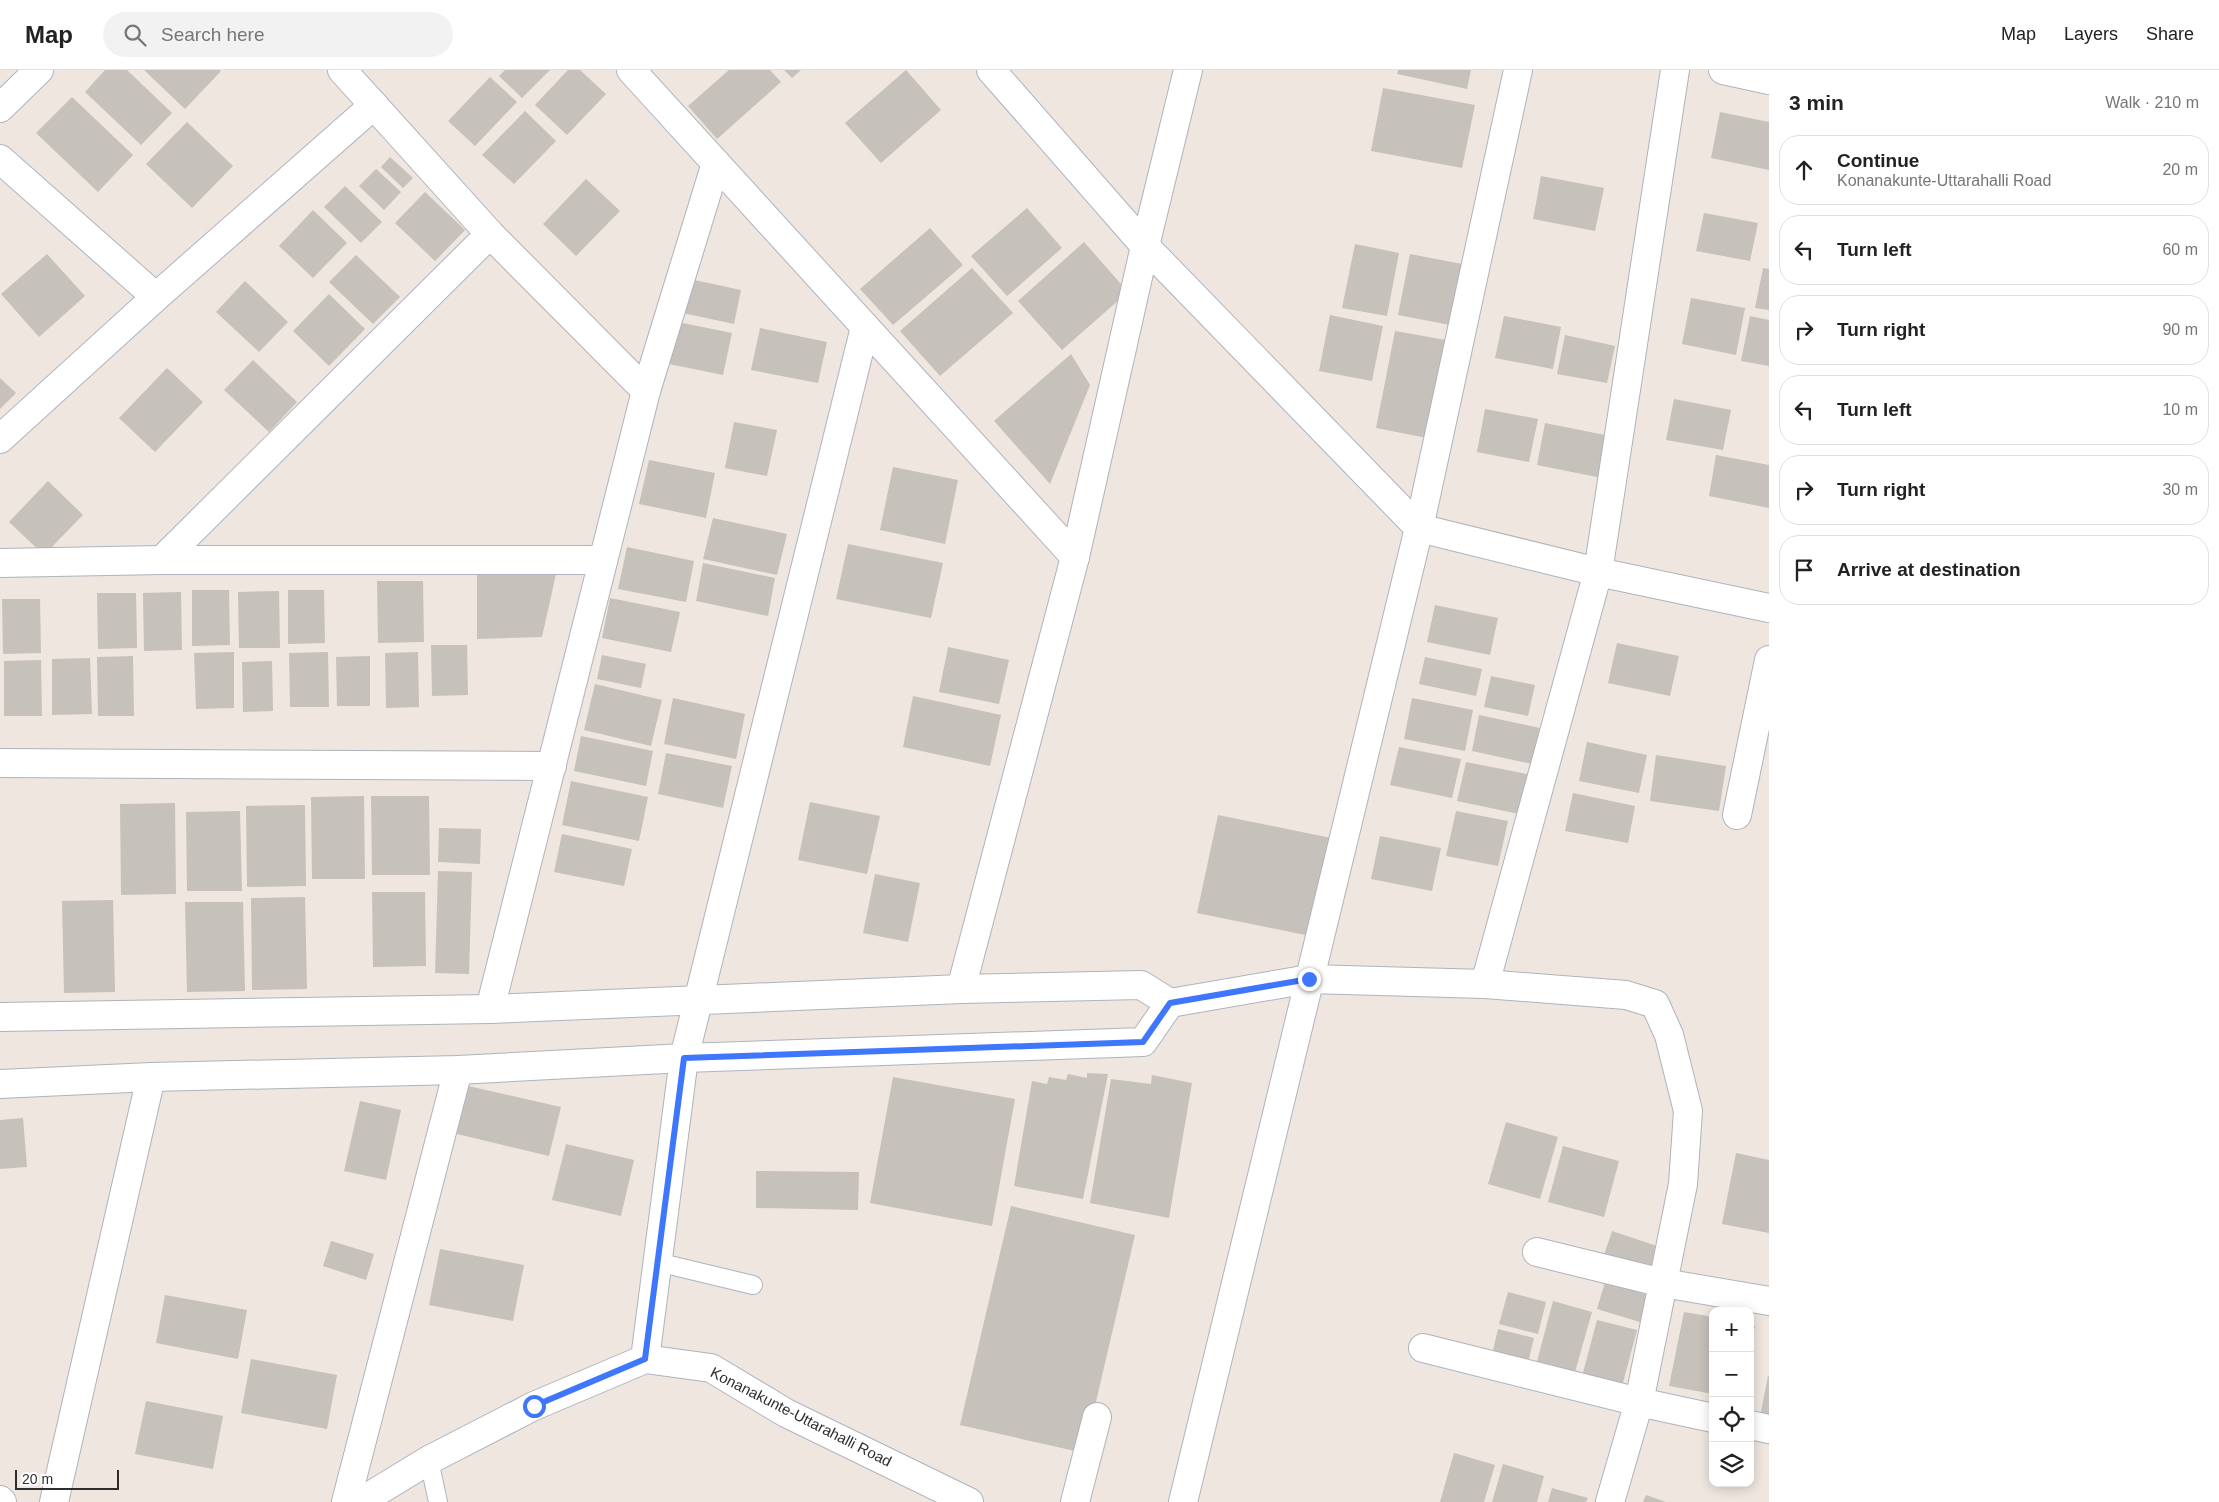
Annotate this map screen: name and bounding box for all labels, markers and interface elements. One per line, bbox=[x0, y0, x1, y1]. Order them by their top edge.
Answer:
search box bbox=[103, 12, 453, 57]
text: Map bbox=[25, 21, 73, 48]
icon: search bbox=[121, 21, 149, 49]
text: Search here bbox=[161, 24, 265, 45]
text: Map bbox=[2001, 24, 2036, 44]
text: Layers bbox=[2064, 24, 2118, 44]
text: Share bbox=[2146, 24, 2194, 44]
text: 3 min bbox=[1789, 91, 1844, 114]
text: Walk · 210 m bbox=[2105, 94, 2199, 111]
text: Continue bbox=[1837, 150, 1919, 171]
icon: ahead bbox=[1790, 156, 1818, 184]
text: 20 m bbox=[2162, 161, 2198, 178]
text: Konanakunte-Uttarahalli Road bbox=[1837, 172, 2051, 189]
icon: left bbox=[1790, 236, 1818, 264]
text: Turn left bbox=[1837, 239, 1912, 260]
text: 60 m bbox=[2162, 241, 2198, 258]
icon: right bbox=[1790, 316, 1818, 344]
text: Turn right bbox=[1837, 319, 1925, 340]
text: 90 m bbox=[2162, 321, 2198, 338]
icon: left bbox=[1790, 396, 1818, 424]
text: Turn left bbox=[1837, 399, 1912, 420]
text: 10 m bbox=[2162, 401, 2198, 418]
icon: right bbox=[1790, 476, 1818, 504]
text: Turn right bbox=[1837, 479, 1925, 500]
text: 30 m bbox=[2162, 481, 2198, 498]
icon: arrive bbox=[1790, 556, 1818, 584]
text: Arrive at destination bbox=[1837, 559, 2021, 580]
route end bbox=[1298, 968, 1321, 991]
map controls bbox=[1709, 1307, 1754, 1487]
button: + bbox=[1709, 1307, 1754, 1352]
button: − bbox=[1709, 1352, 1754, 1397]
street label: Konanakunte-Uttarahalli Road bbox=[708, 1363, 895, 1470]
route start bbox=[523, 1395, 546, 1418]
button: locate bbox=[1709, 1397, 1754, 1442]
button: layers bbox=[1709, 1442, 1754, 1487]
scale bar bbox=[15, 1467, 119, 1490]
text: 20 m bbox=[22, 1471, 53, 1487]

